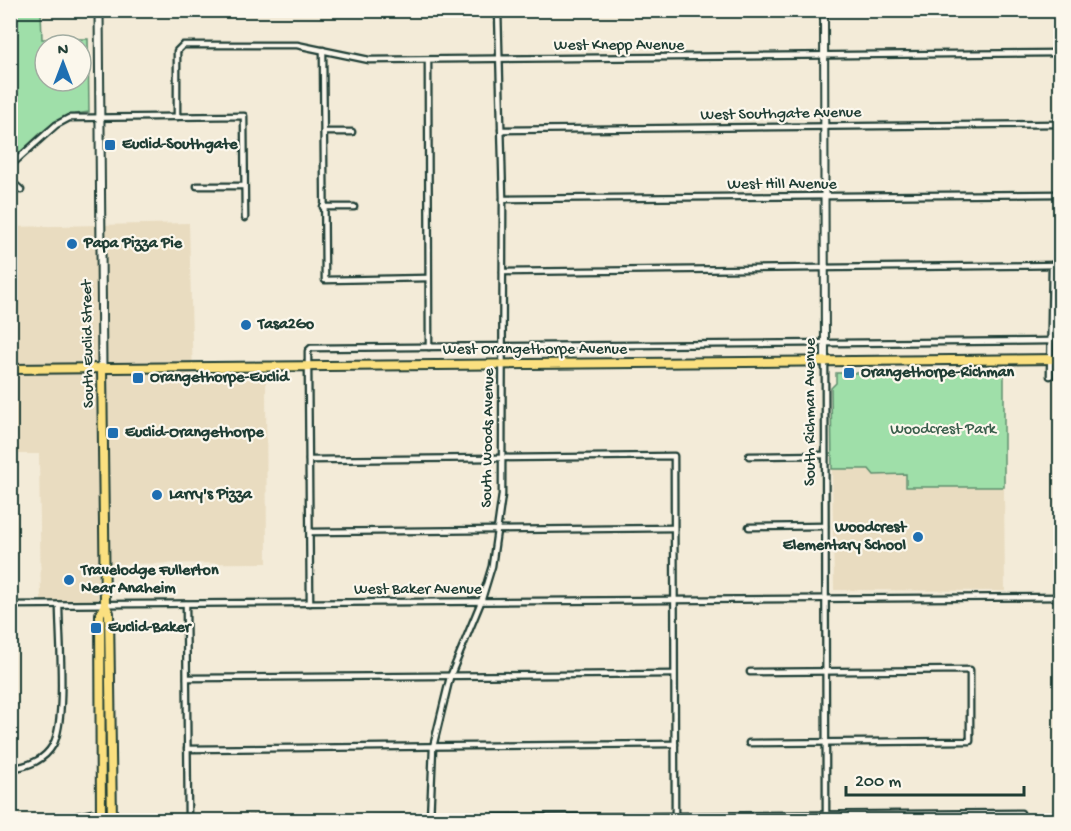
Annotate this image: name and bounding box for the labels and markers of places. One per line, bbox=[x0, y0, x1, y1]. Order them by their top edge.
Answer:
place label: Euclid-Southgate bbox=[122, 136, 238, 155]
marker: Euclid-Southgate bbox=[103, 138, 117, 152]
place label: Papa Pizza Pie bbox=[83, 235, 183, 254]
marker: Papa Pizza Pie bbox=[65, 237, 79, 251]
place label: Tasa2Go bbox=[256, 316, 315, 335]
marker: Tasa2Go bbox=[239, 318, 253, 332]
place label: Orangethorpe-Richman bbox=[861, 364, 1015, 383]
marker: Orangethorpe-Richman bbox=[842, 366, 856, 380]
place label: Orangethorpe-Euclid bbox=[150, 369, 290, 388]
marker: Orangethorpe-Euclid bbox=[131, 371, 145, 385]
place label: Euclid-Orangethorpe bbox=[125, 424, 264, 443]
marker: Euclid-Orangethorpe bbox=[106, 426, 120, 440]
place label: Larry's Pizza bbox=[169, 486, 253, 505]
marker: Larry's Pizza bbox=[150, 488, 164, 502]
place label: Woodcrest Elementary School bbox=[783, 519, 907, 556]
marker: Woodcrest Elementary School bbox=[911, 530, 925, 544]
place label: Travelodge Fullerton Near Anaheim bbox=[79, 562, 219, 599]
marker: Travelodge Fullerton Near Anaheim bbox=[62, 573, 76, 587]
place label: Euclid-Baker bbox=[108, 619, 193, 638]
marker: Euclid-Baker bbox=[89, 621, 103, 635]

